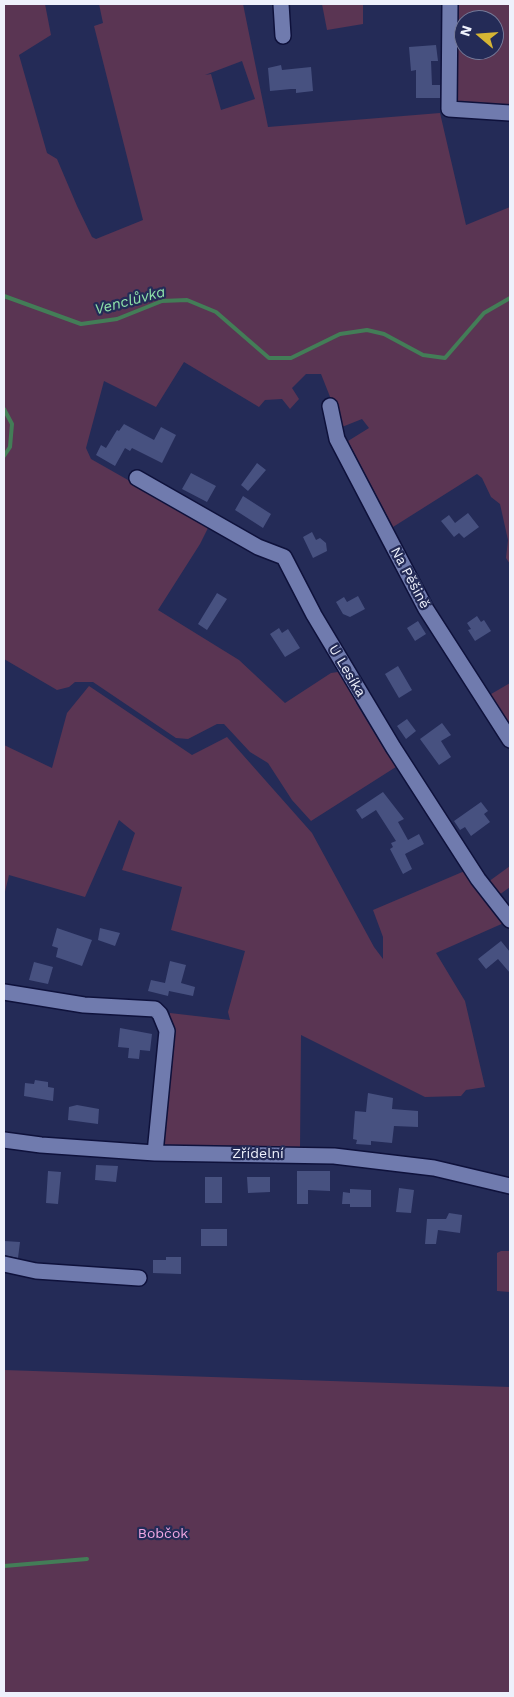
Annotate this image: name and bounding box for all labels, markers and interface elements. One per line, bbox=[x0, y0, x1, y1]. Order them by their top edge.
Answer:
north arrow bbox=[454, 10, 504, 60]
text: N bbox=[456, 23, 475, 38]
water label: Venclůvka bbox=[93, 283, 167, 319]
street label: Na Pěšině bbox=[387, 544, 433, 612]
street label: U Lesíka bbox=[325, 642, 369, 700]
street label: Zřídelní bbox=[232, 1146, 284, 1162]
park label: Bobčok bbox=[138, 1526, 188, 1542]

